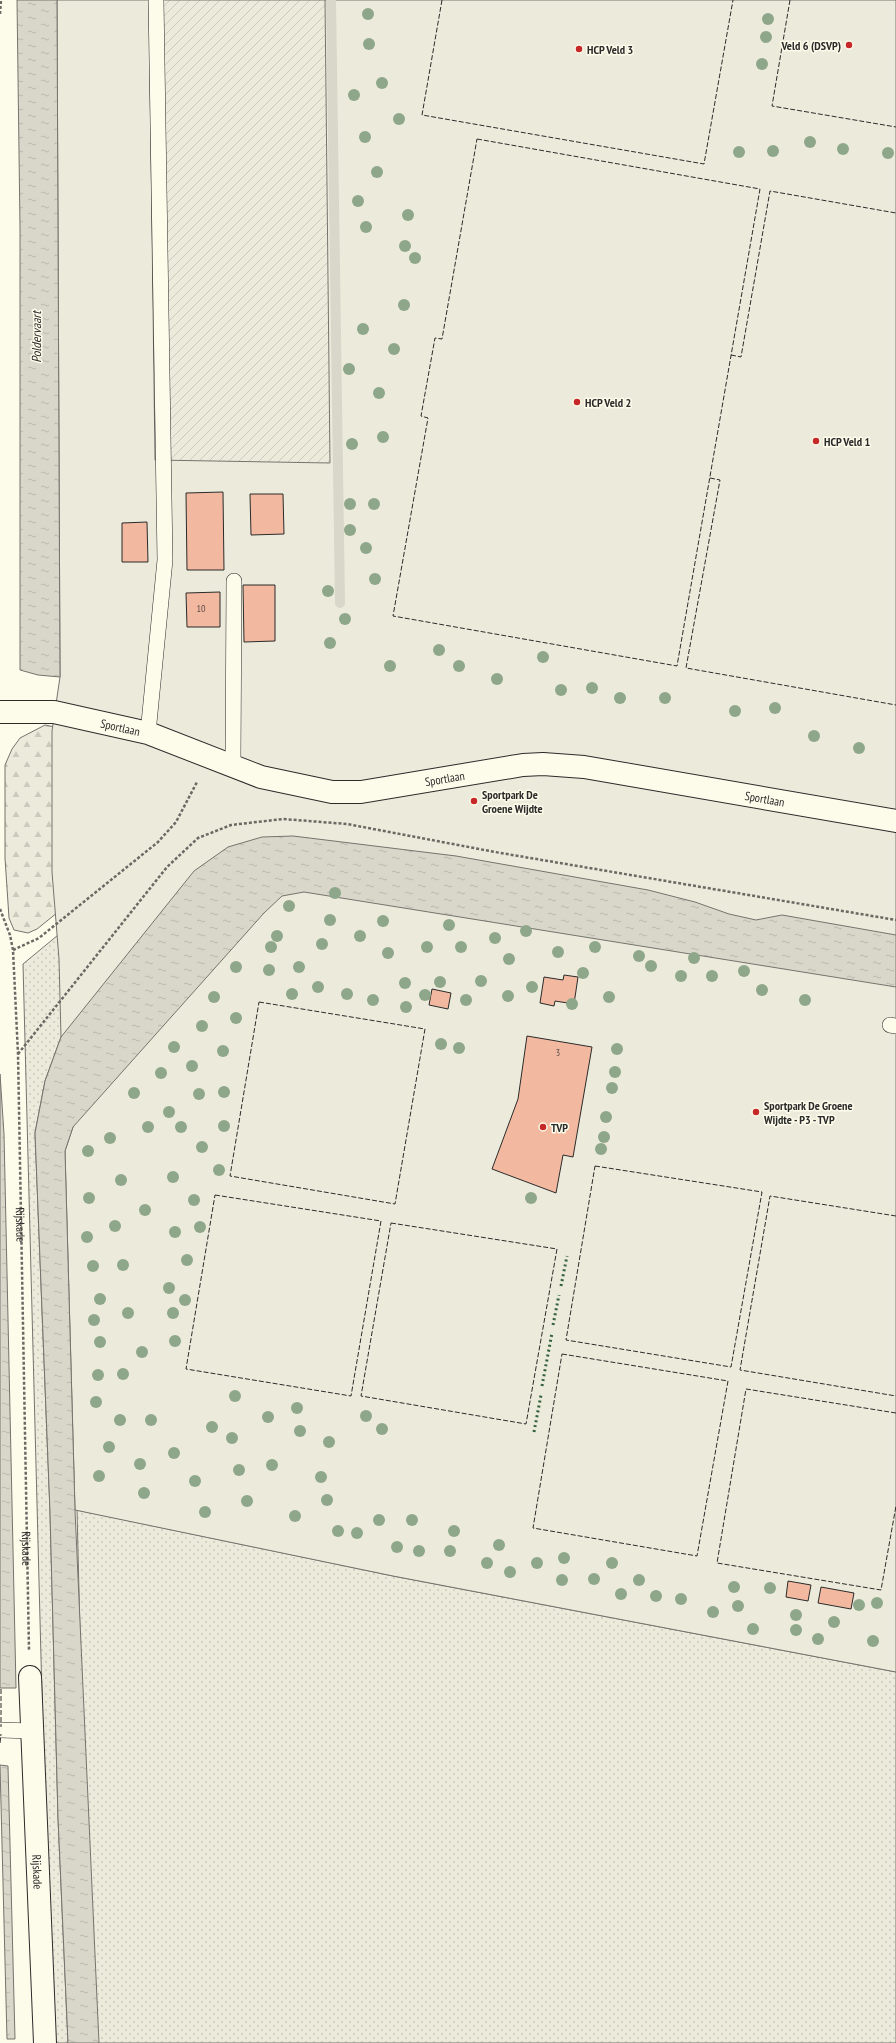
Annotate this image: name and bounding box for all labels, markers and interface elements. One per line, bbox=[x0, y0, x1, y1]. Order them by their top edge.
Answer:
place label: Veld 6 (DSVP) bbox=[781, 38, 841, 53]
marker: Veld 6 (DSVP) bbox=[844, 40, 854, 50]
place label: HCP Veld 3 bbox=[587, 42, 634, 57]
marker: HCP Veld 3 bbox=[574, 44, 584, 54]
water label: Poldervaart bbox=[28, 310, 45, 363]
place label: HCP Veld 2 bbox=[585, 395, 631, 410]
marker: HCP Veld 2 bbox=[572, 397, 582, 407]
place label: HCP Veld 1 bbox=[824, 434, 871, 449]
marker: HCP Veld 1 bbox=[811, 436, 821, 446]
house number: 10 bbox=[197, 602, 206, 615]
street label: Sportlaan bbox=[99, 715, 142, 739]
street label: Sportlaan bbox=[424, 767, 466, 789]
place label: Sportpark De Groene Wijdte bbox=[482, 787, 543, 816]
street label: Sportlaan bbox=[744, 787, 786, 809]
marker: Sportpark De Groene Wijdte bbox=[469, 796, 479, 806]
house number: 3 bbox=[556, 1046, 560, 1059]
place label: Sportpark De Groene Wijdte - P3 - TVP bbox=[763, 1098, 853, 1127]
marker: Sportpark De Groene Wijdte - P3 - TVP bbox=[751, 1107, 761, 1117]
place label: TVP bbox=[551, 1120, 568, 1135]
marker: TVP bbox=[538, 1122, 548, 1132]
street label: Rijskade bbox=[13, 1207, 29, 1242]
street label: Rijskade bbox=[19, 1531, 35, 1566]
street label: Rijskade bbox=[30, 1854, 46, 1889]

